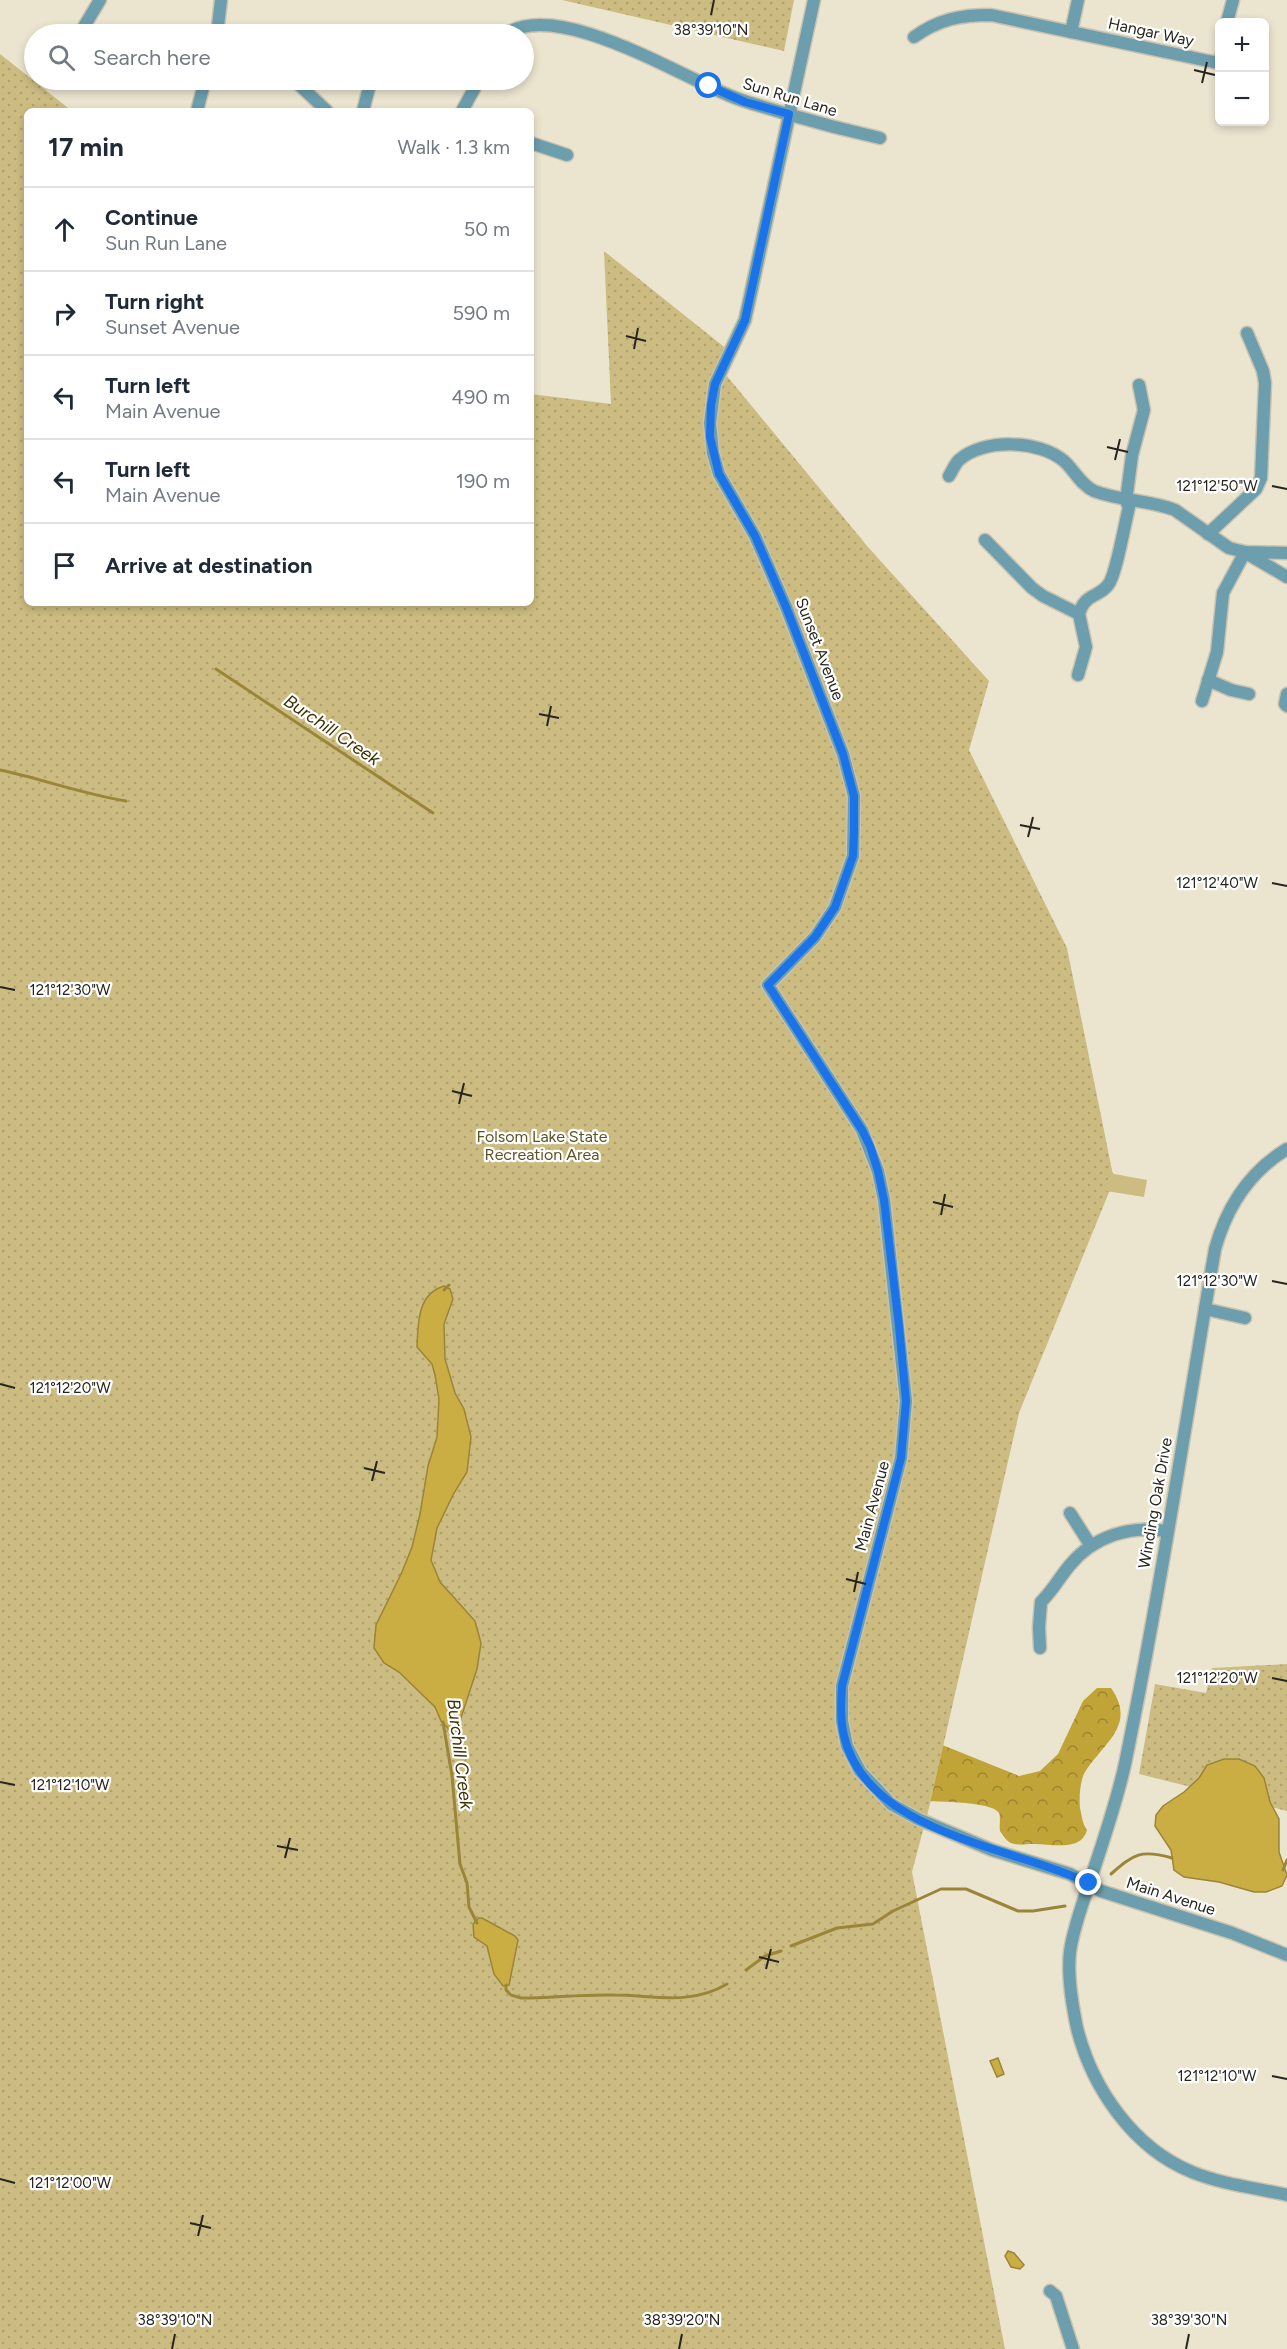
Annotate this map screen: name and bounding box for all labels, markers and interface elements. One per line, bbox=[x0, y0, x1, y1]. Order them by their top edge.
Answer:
street label: Hangar Way bbox=[1106, 14, 1196, 50]
map controls bbox=[1215, 18, 1269, 126]
button: + bbox=[1215, 18, 1269, 72]
text: 38°39'10"N bbox=[674, 21, 748, 39]
search box bbox=[24, 24, 534, 90]
icon: search bbox=[45, 41, 78, 74]
text: Search here bbox=[93, 44, 211, 71]
route start bbox=[695, 72, 721, 98]
button: − bbox=[1215, 72, 1269, 126]
street label: Sun Run Lane bbox=[741, 74, 840, 120]
text: 17 min bbox=[48, 131, 124, 163]
text: Walk · 1.3 km bbox=[397, 135, 510, 159]
text: Continue bbox=[105, 204, 198, 231]
icon: ahead bbox=[48, 213, 81, 246]
text: 50 m bbox=[464, 217, 510, 241]
text: Sun Run Lane bbox=[105, 231, 227, 255]
text: Turn right bbox=[105, 288, 204, 315]
icon: right bbox=[48, 297, 81, 330]
text: 590 m bbox=[452, 301, 510, 325]
text: Sunset Avenue bbox=[105, 315, 240, 339]
text: Turn left bbox=[105, 372, 191, 399]
icon: left bbox=[48, 381, 81, 414]
text: 490 m bbox=[451, 385, 510, 409]
text: Main Avenue bbox=[105, 399, 221, 423]
text: Turn left bbox=[105, 456, 191, 483]
icon: left bbox=[48, 465, 81, 498]
text: 190 m bbox=[456, 469, 510, 493]
text: 121°12'50"W bbox=[1176, 477, 1258, 495]
text: Main Avenue bbox=[105, 483, 221, 507]
icon: arrive bbox=[48, 549, 81, 582]
text: Arrive at destination bbox=[105, 552, 313, 579]
street label: Sunset Avenue bbox=[792, 595, 848, 703]
water label: Burchill Creek bbox=[280, 690, 385, 771]
text: 121°12'40"W bbox=[1176, 874, 1259, 892]
text: 121°12'30"W bbox=[30, 981, 111, 999]
park label: Folsom Lake State Recreation Area bbox=[476, 1127, 608, 1164]
text: 121°12'30"W bbox=[1177, 1272, 1258, 1290]
text: 121°12'20"W bbox=[29, 1379, 111, 1397]
street label: Winding Oak Drive bbox=[1134, 1436, 1176, 1570]
street label: Main Avenue bbox=[851, 1459, 893, 1553]
text: 121°12'20"W bbox=[1176, 1669, 1258, 1687]
water label: Burchill Creek bbox=[442, 1697, 478, 1812]
text: 121°12'10"W bbox=[31, 1776, 110, 1794]
route end bbox=[1075, 1869, 1101, 1895]
street label: Main Avenue bbox=[1124, 1873, 1218, 1919]
text: 121°12'10"W bbox=[1178, 2067, 1257, 2085]
text: 121°12'00"W bbox=[29, 2174, 112, 2192]
text: 38°39'10"N bbox=[138, 2311, 212, 2329]
text: 38°39'20"N bbox=[644, 2311, 720, 2329]
text: 38°39'30"N bbox=[1151, 2311, 1227, 2329]

